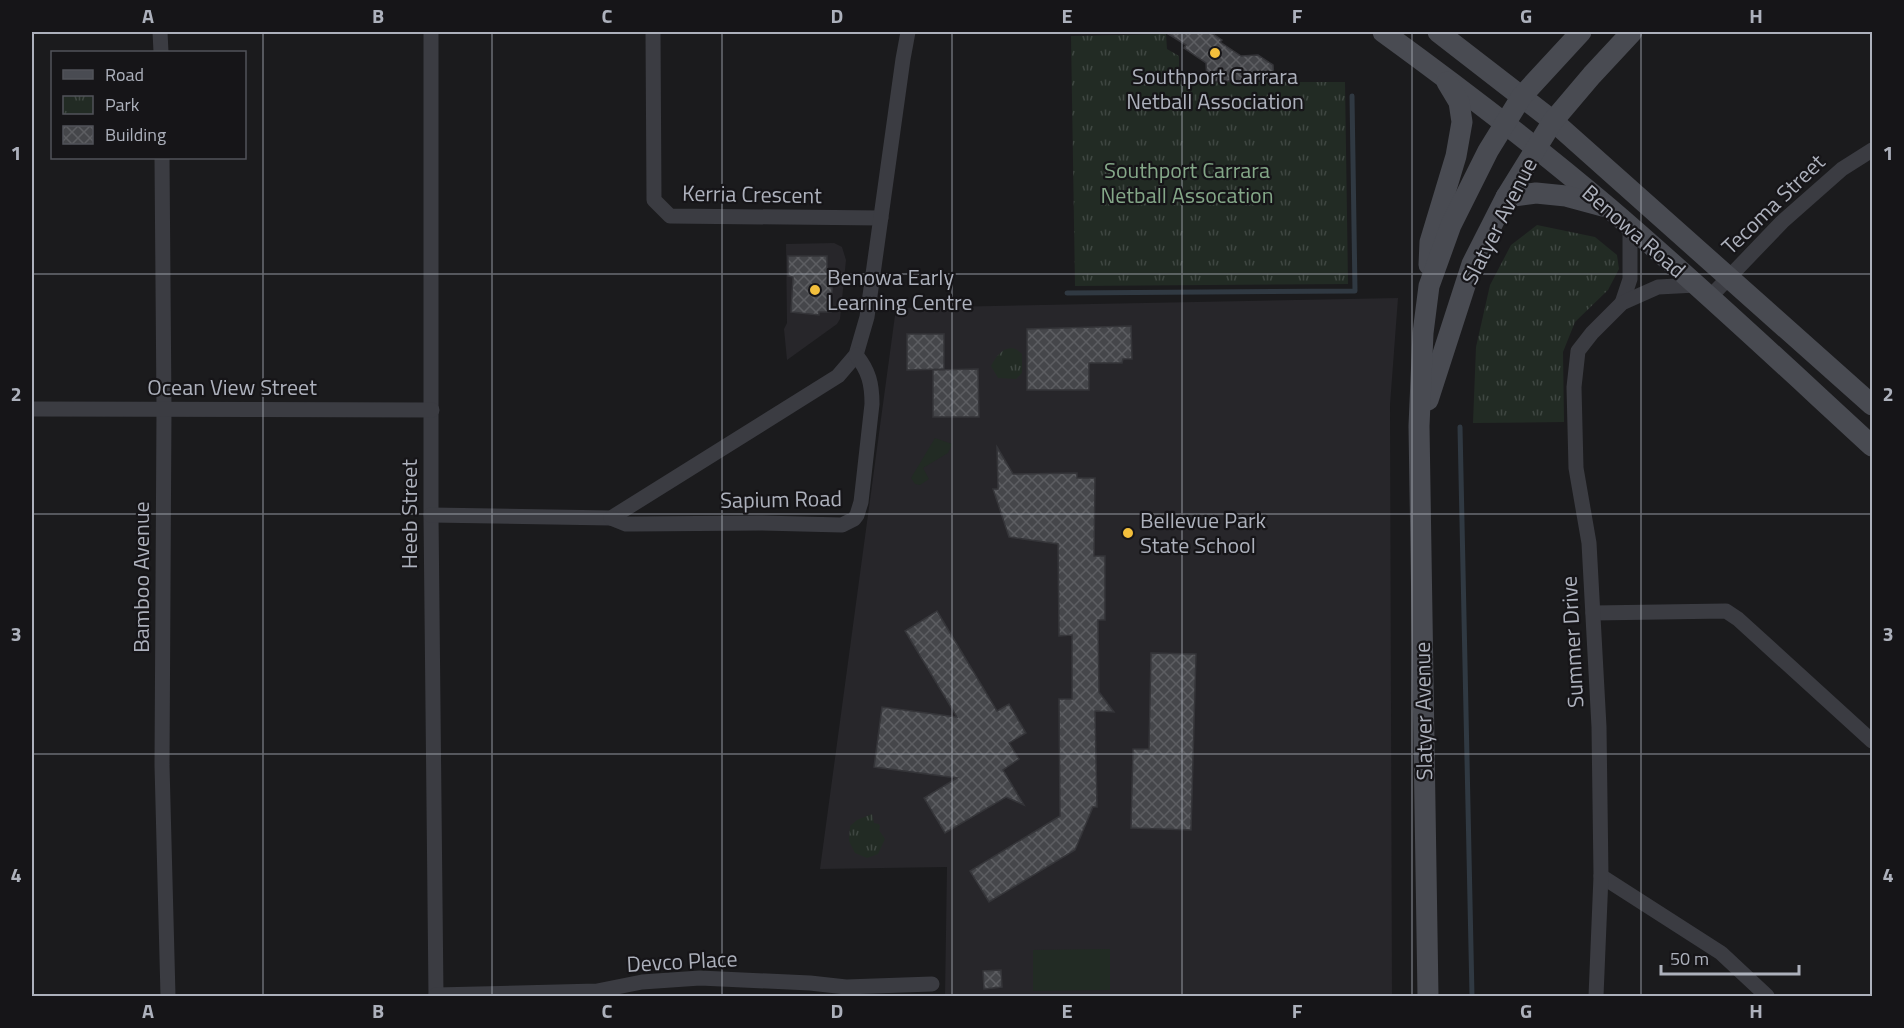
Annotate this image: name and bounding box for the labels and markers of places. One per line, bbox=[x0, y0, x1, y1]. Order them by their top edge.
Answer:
marker: Southport Carrara Netball Association bbox=[1208, 46, 1222, 60]
place label: Southport Carrara Netball Association bbox=[1126, 59, 1304, 118]
place label: Benowa Early Learning Centre bbox=[827, 260, 973, 319]
marker: Benowa Early Learning Centre bbox=[808, 283, 822, 297]
place label: Bellevue Park State School bbox=[1140, 503, 1267, 562]
marker: Bellevue Park State School bbox=[1121, 526, 1135, 540]

